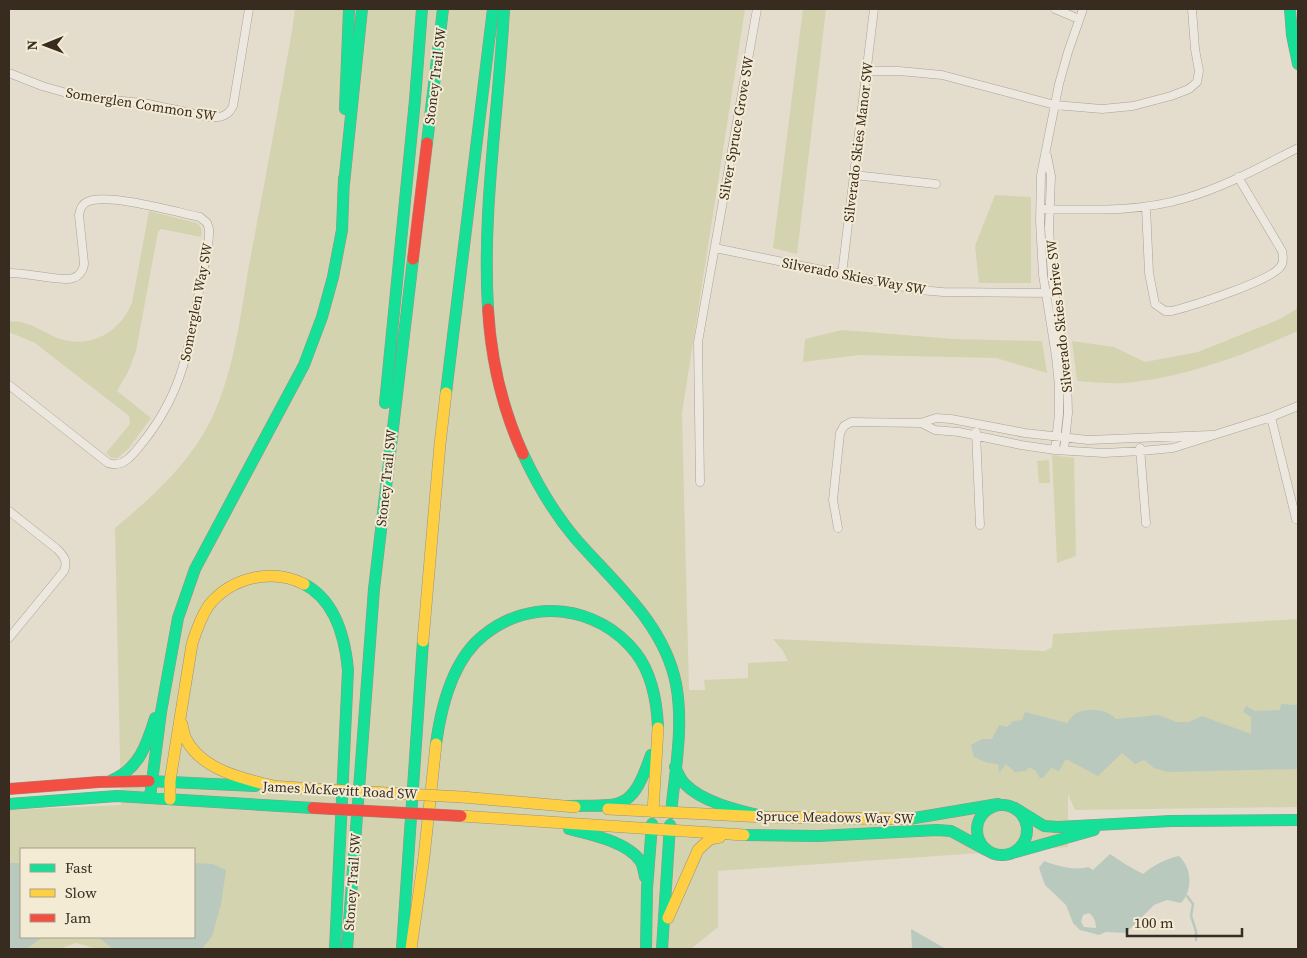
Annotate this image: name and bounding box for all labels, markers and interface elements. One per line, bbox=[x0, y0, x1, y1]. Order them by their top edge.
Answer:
north arrow bbox=[20, 20, 70, 70]
street label: Stoney Trail SW bbox=[419, 26, 451, 126]
text: N bbox=[22, 40, 42, 51]
street label: Silver Spruce Grove SW bbox=[714, 54, 759, 201]
street label: Silverado Skies Manor SW bbox=[838, 60, 878, 223]
street label: Somerglen Common SW bbox=[64, 82, 218, 126]
street label: Silverado Skies Drive SW bbox=[1041, 238, 1077, 393]
street label: Somerglen Way SW bbox=[175, 241, 217, 363]
street label: Silverado Skies Way SW bbox=[780, 252, 928, 300]
street label: Stoney Trail SW bbox=[371, 428, 401, 528]
street label: James McKevitt Road SW bbox=[261, 776, 418, 804]
street label: Spruce Meadows Way SW bbox=[756, 806, 915, 828]
street label: Stoney Trail SW bbox=[339, 832, 365, 931]
legend bbox=[20, 848, 195, 938]
text: Fast bbox=[65, 857, 92, 878]
text: Slow bbox=[65, 882, 97, 903]
scale bar bbox=[1127, 906, 1242, 938]
text: Jam bbox=[64, 907, 92, 928]
text: 100 m bbox=[1134, 912, 1174, 933]

